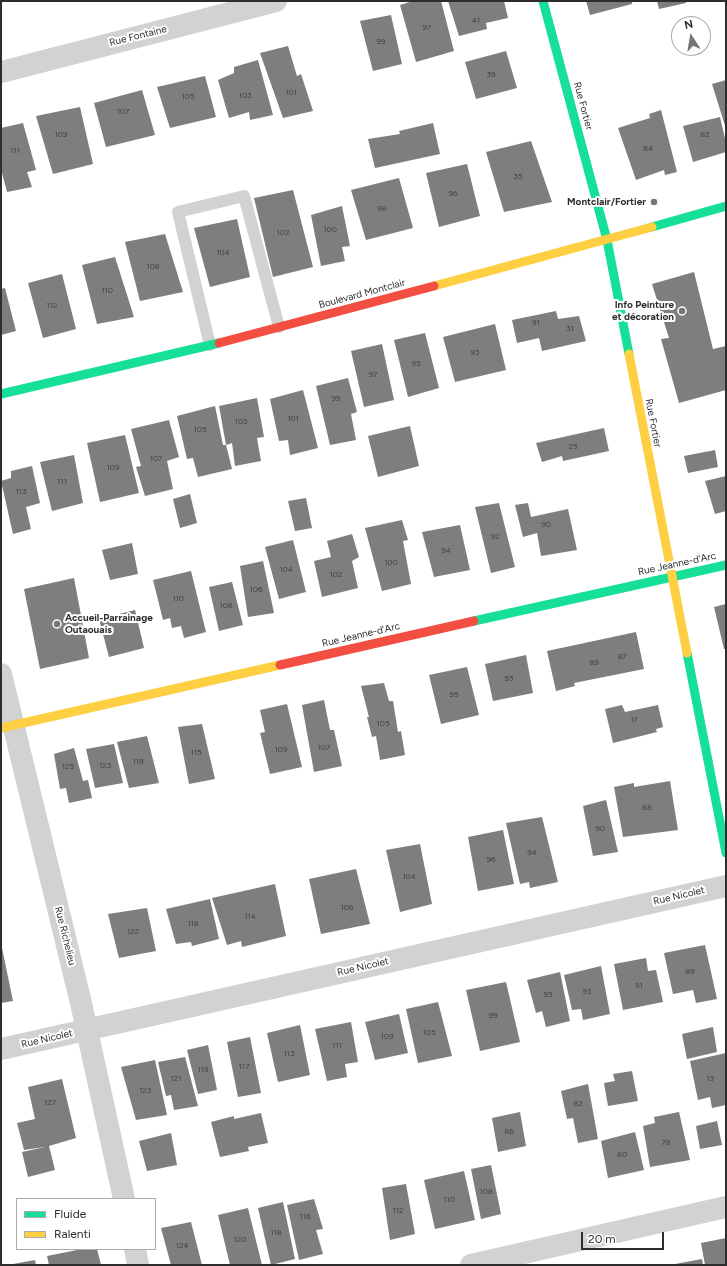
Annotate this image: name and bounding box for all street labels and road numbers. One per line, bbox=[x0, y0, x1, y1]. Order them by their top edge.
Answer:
street label: Rue Fontaine bbox=[108, 23, 168, 49]
street label: Rue Fortier bbox=[571, 81, 595, 131]
street label: Boulevard Montclair bbox=[318, 277, 406, 311]
street label: Rue Fortier bbox=[642, 398, 664, 448]
street label: Rue Jeanne-d'Arc bbox=[637, 550, 717, 578]
street label: Rue Jeanne-d'Arc bbox=[321, 620, 401, 650]
street label: Rue Nicolet bbox=[652, 884, 706, 908]
street label: Rue Richelieu bbox=[52, 905, 78, 967]
street label: Rue Nicolet bbox=[336, 955, 390, 979]
street label: Rue Nicolet bbox=[20, 1027, 74, 1051]

